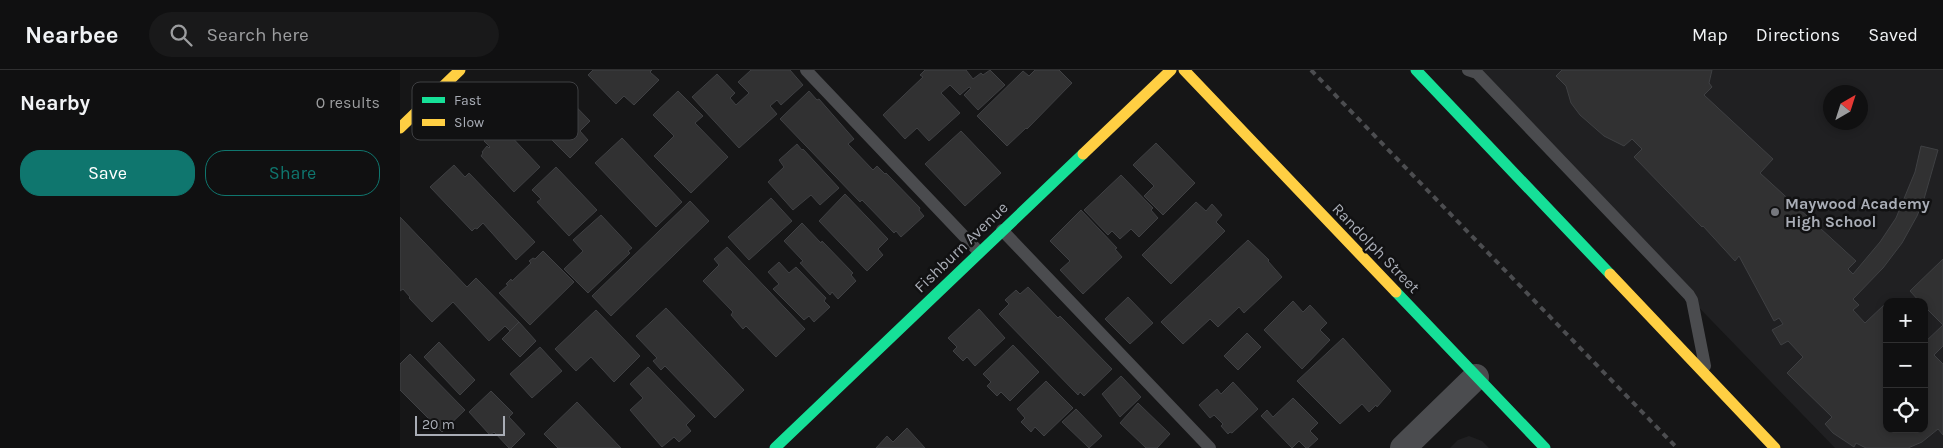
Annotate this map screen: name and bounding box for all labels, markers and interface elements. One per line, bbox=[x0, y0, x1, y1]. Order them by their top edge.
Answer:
search box bbox=[149, 12, 499, 57]
text: Nearbee bbox=[25, 21, 119, 49]
icon: search bbox=[167, 21, 195, 49]
text: Search here bbox=[207, 24, 309, 46]
text: Map bbox=[1692, 24, 1728, 46]
text: Directions bbox=[1756, 24, 1840, 46]
text: Saved bbox=[1868, 24, 1918, 46]
legend bbox=[412, 82, 578, 140]
north arrow bbox=[1823, 85, 1868, 130]
text: Nearby bbox=[20, 91, 90, 115]
text: Fast bbox=[454, 92, 481, 109]
text: 0 results bbox=[316, 93, 380, 112]
text: Slow bbox=[454, 114, 484, 131]
button: Save bbox=[20, 150, 195, 196]
button: Share bbox=[205, 150, 380, 196]
place label: Maywood Academy High School bbox=[1785, 194, 1930, 231]
street label: Fishburn Avenue bbox=[910, 198, 1012, 296]
street label: Randolph Street bbox=[1328, 199, 1424, 297]
marker: Maywood Academy High School bbox=[1769, 206, 1781, 218]
map controls bbox=[1883, 298, 1928, 433]
button: + bbox=[1883, 298, 1928, 343]
button: − bbox=[1883, 343, 1928, 388]
button: locate bbox=[1883, 388, 1928, 433]
scale bar bbox=[415, 413, 505, 436]
text: 20 m bbox=[422, 416, 455, 433]

